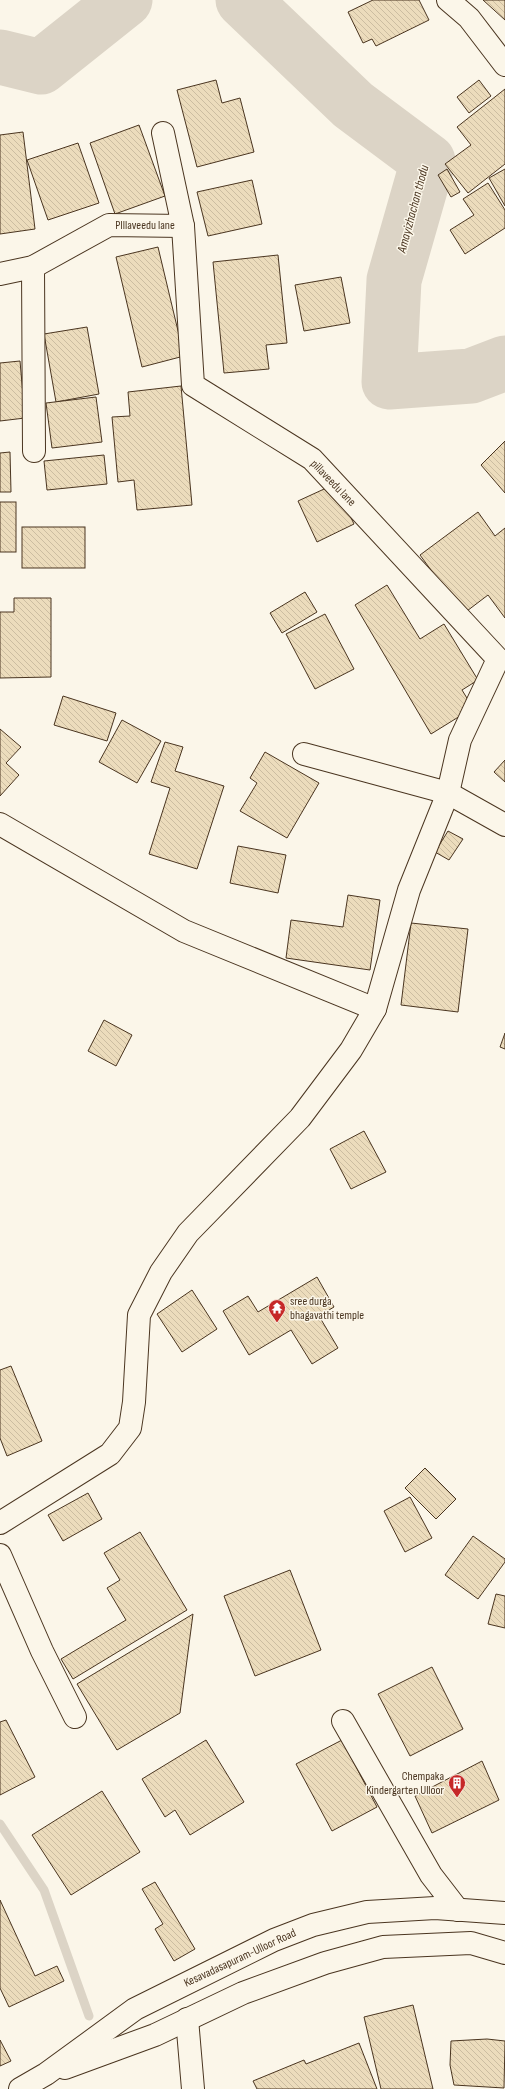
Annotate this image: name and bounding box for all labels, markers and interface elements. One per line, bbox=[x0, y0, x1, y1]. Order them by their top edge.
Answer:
water label: Amayizhachan thodu bbox=[393, 163, 433, 256]
street label: PIllaveedu lane bbox=[115, 218, 175, 233]
street label: pillaveedu lane bbox=[307, 457, 359, 510]
place label: sree durga bhagavathi temple bbox=[290, 1294, 364, 1323]
temple icon: sree durga bhagavathi temple bbox=[267, 1298, 287, 1323]
place label: Chempaka Kindergarten Ulloor bbox=[366, 1769, 445, 1798]
building icon: Chempaka Kindergarten Ulloor bbox=[447, 1773, 467, 1798]
street label: Kesavadasapuram-Ulloor Road bbox=[181, 1925, 299, 1991]

